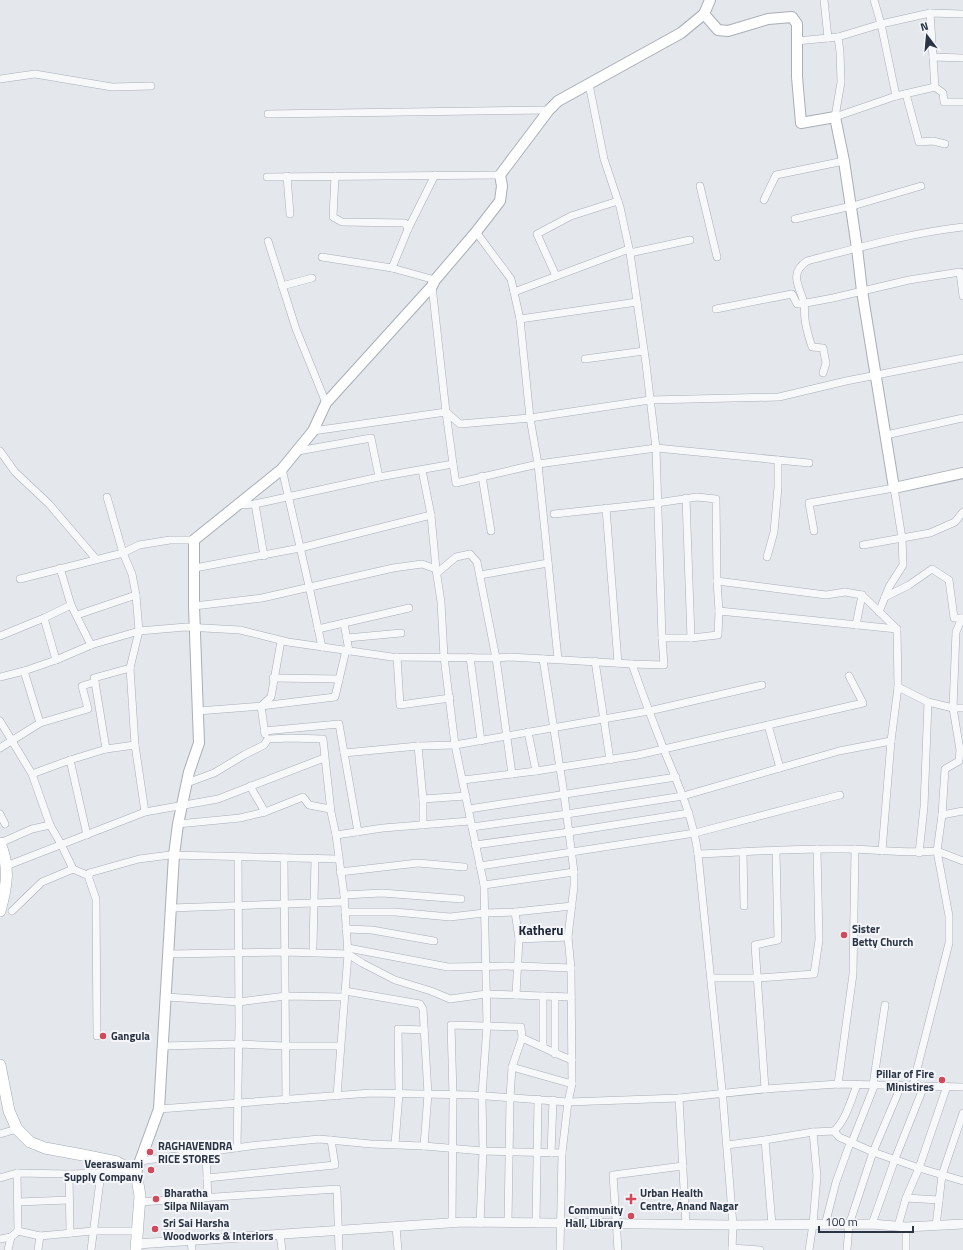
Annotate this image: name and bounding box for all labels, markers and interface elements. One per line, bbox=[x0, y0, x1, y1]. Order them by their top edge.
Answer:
north arrow bbox=[907, 16, 947, 56]
text: N bbox=[918, 18, 930, 35]
district label: Katheru bbox=[519, 920, 563, 940]
place label: Sister Betty Church bbox=[852, 921, 913, 950]
marker: Sister Betty Church bbox=[839, 930, 849, 940]
place label: Gangula bbox=[111, 1028, 150, 1044]
marker: Gangula bbox=[98, 1031, 108, 1041]
place label: Pillar of Fire Ministires bbox=[876, 1066, 934, 1095]
marker: Pillar of Fire Ministires bbox=[937, 1075, 947, 1085]
place label: RAGHAVENDRA RICE STORES bbox=[158, 1138, 233, 1167]
marker: RAGHAVENDRA RICE STORES bbox=[145, 1147, 155, 1157]
place label: Veeraswami Supply Company bbox=[64, 1156, 143, 1185]
marker: Veeraswami Supply Company bbox=[146, 1165, 156, 1175]
place label: Bharatha Silpa Nilayam bbox=[164, 1185, 229, 1214]
place label: Urban Health Centre, Anand Nagar bbox=[640, 1185, 738, 1214]
marker: Urban Health Centre, Anand Nagar bbox=[625, 1193, 637, 1205]
marker: Bharatha Silpa Nilayam bbox=[151, 1194, 161, 1204]
place label: Community Hall, Library bbox=[565, 1202, 623, 1231]
scale bar bbox=[819, 1208, 913, 1234]
marker: Community Hall, Library bbox=[626, 1211, 636, 1221]
text: 100 m bbox=[825, 1212, 858, 1231]
place label: Sri Sai Harsha Woodworks & Interiors bbox=[163, 1215, 274, 1244]
marker: Sri Sai Harsha Woodworks & Interiors bbox=[150, 1224, 160, 1234]

